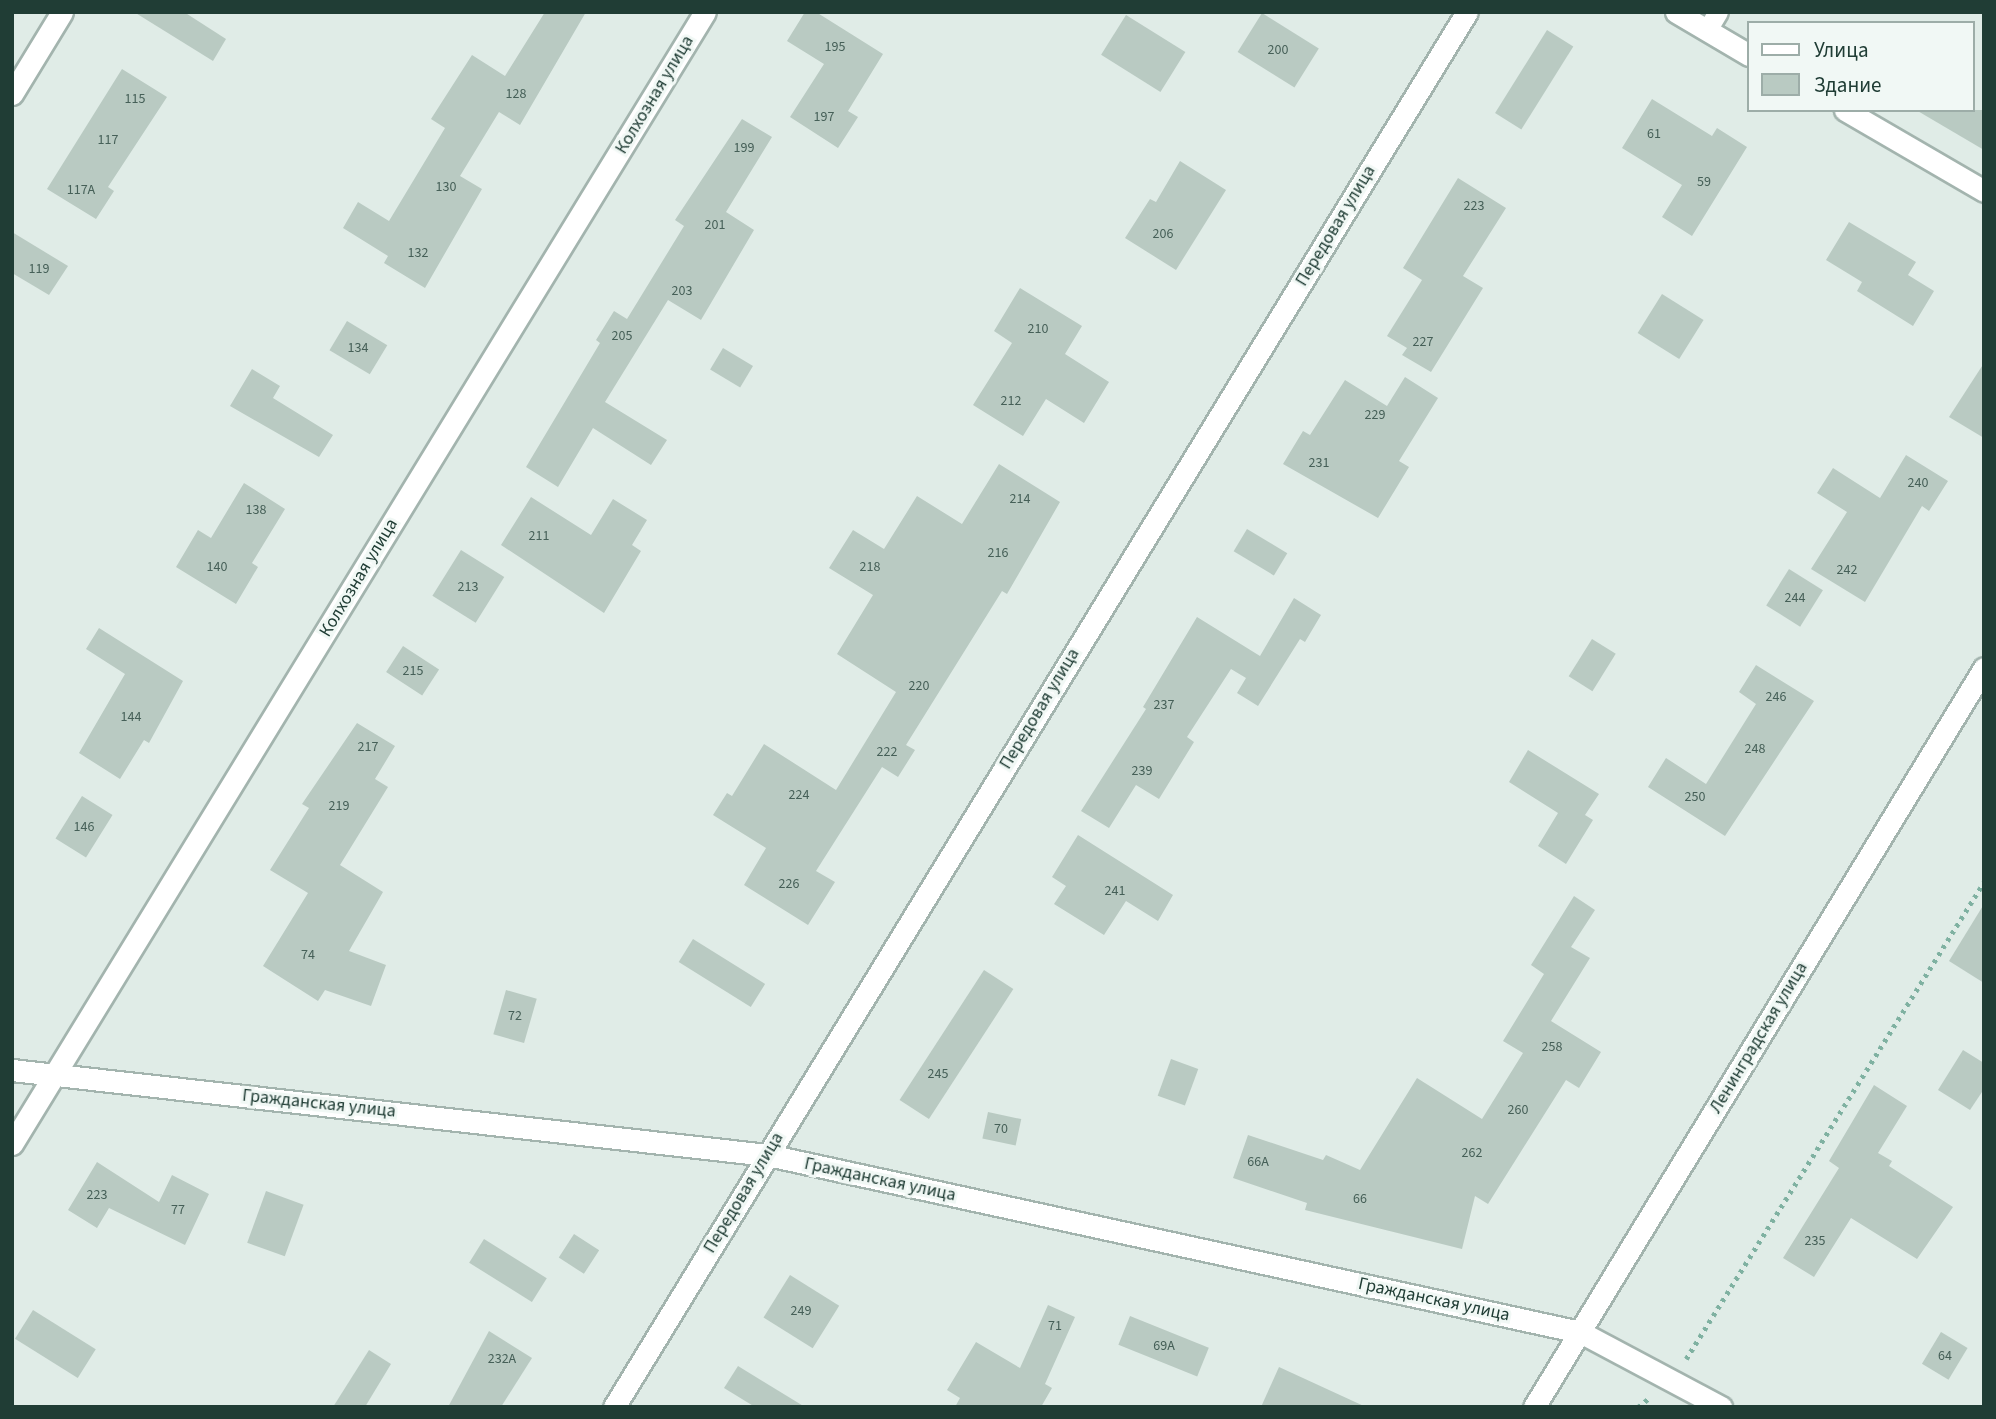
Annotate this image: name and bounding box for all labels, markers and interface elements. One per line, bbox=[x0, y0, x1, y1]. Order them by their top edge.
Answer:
legend bbox=[1748, 21, 1975, 112]
street label: Колхозная улица bbox=[611, 32, 699, 158]
text: Улица bbox=[1814, 35, 1869, 65]
house number: 195 bbox=[825, 39, 845, 55]
house number: 200 bbox=[1268, 42, 1288, 58]
text: Здание bbox=[1814, 70, 1882, 100]
house number: 128 bbox=[506, 86, 526, 102]
house number: 115 bbox=[125, 91, 145, 107]
house number: 197 bbox=[814, 109, 834, 125]
house number: 61 bbox=[1647, 126, 1661, 142]
house number: 117 bbox=[98, 132, 118, 148]
house number: 199 bbox=[734, 140, 754, 156]
street label: Передовая улица bbox=[1291, 162, 1381, 290]
house number: 59 bbox=[1697, 174, 1711, 190]
house number: 130 bbox=[436, 179, 456, 195]
house number: 117А bbox=[67, 182, 95, 198]
house number: 223 bbox=[1464, 198, 1484, 214]
house number: 201 bbox=[705, 217, 725, 233]
house number: 206 bbox=[1153, 226, 1173, 242]
house number: 132 bbox=[408, 245, 428, 261]
house number: 119 bbox=[29, 261, 49, 277]
house number: 203 bbox=[672, 283, 692, 299]
house number: 210 bbox=[1028, 321, 1048, 337]
house number: 205 bbox=[612, 328, 632, 344]
house number: 227 bbox=[1413, 334, 1433, 350]
house number: 134 bbox=[348, 340, 368, 356]
house number: 212 bbox=[1001, 393, 1021, 409]
house number: 229 bbox=[1365, 407, 1385, 423]
house number: 231 bbox=[1309, 455, 1329, 471]
house number: 240 bbox=[1908, 475, 1928, 491]
house number: 214 bbox=[1010, 491, 1030, 507]
house number: 138 bbox=[246, 502, 266, 518]
street label: Колхозная улица bbox=[315, 515, 403, 641]
house number: 211 bbox=[529, 528, 549, 544]
house number: 216 bbox=[988, 545, 1008, 561]
house number: 140 bbox=[207, 559, 227, 575]
house number: 218 bbox=[860, 559, 880, 575]
house number: 242 bbox=[1837, 562, 1857, 578]
house number: 213 bbox=[458, 579, 478, 595]
house number: 244 bbox=[1785, 590, 1805, 606]
street label: Передовая улица bbox=[995, 645, 1085, 773]
house number: 215 bbox=[403, 663, 423, 679]
house number: 220 bbox=[909, 678, 929, 694]
house number: 246 bbox=[1766, 689, 1786, 705]
house number: 237 bbox=[1154, 697, 1174, 713]
house number: 144 bbox=[121, 709, 141, 725]
house number: 217 bbox=[358, 739, 378, 755]
house number: 248 bbox=[1745, 741, 1765, 757]
house number: 222 bbox=[877, 744, 897, 760]
house number: 239 bbox=[1132, 763, 1152, 779]
house number: 224 bbox=[789, 787, 809, 803]
house number: 250 bbox=[1685, 789, 1705, 805]
house number: 219 bbox=[329, 798, 349, 814]
house number: 146 bbox=[74, 819, 94, 835]
house number: 226 bbox=[779, 876, 799, 892]
house number: 241 bbox=[1105, 883, 1125, 899]
house number: 74 bbox=[301, 947, 315, 963]
street label: Ленинградская улица bbox=[1705, 958, 1813, 1118]
house number: 72 bbox=[508, 1008, 522, 1024]
house number: 258 bbox=[1542, 1039, 1562, 1055]
house number: 245 bbox=[928, 1066, 948, 1082]
street label: Гражданская улица bbox=[241, 1085, 397, 1123]
house number: 260 bbox=[1508, 1102, 1528, 1118]
house number: 70 bbox=[994, 1121, 1008, 1137]
street label: Передовая улица bbox=[699, 1129, 789, 1257]
house number: 262 bbox=[1462, 1145, 1482, 1161]
street label: Гражданская улица bbox=[802, 1153, 958, 1207]
house number: 66А bbox=[1247, 1154, 1269, 1170]
house number: 223 bbox=[87, 1187, 107, 1203]
house number: 66 bbox=[1353, 1191, 1367, 1207]
house number: 77 bbox=[171, 1202, 185, 1218]
house number: 235 bbox=[1805, 1233, 1825, 1249]
street label: Гражданская улица bbox=[1356, 1273, 1512, 1327]
house number: 249 bbox=[791, 1303, 811, 1319]
house number: 71 bbox=[1048, 1318, 1062, 1334]
house number: 69А bbox=[1153, 1338, 1175, 1354]
house number: 64 bbox=[1938, 1348, 1952, 1364]
house number: 232А bbox=[488, 1351, 516, 1367]

